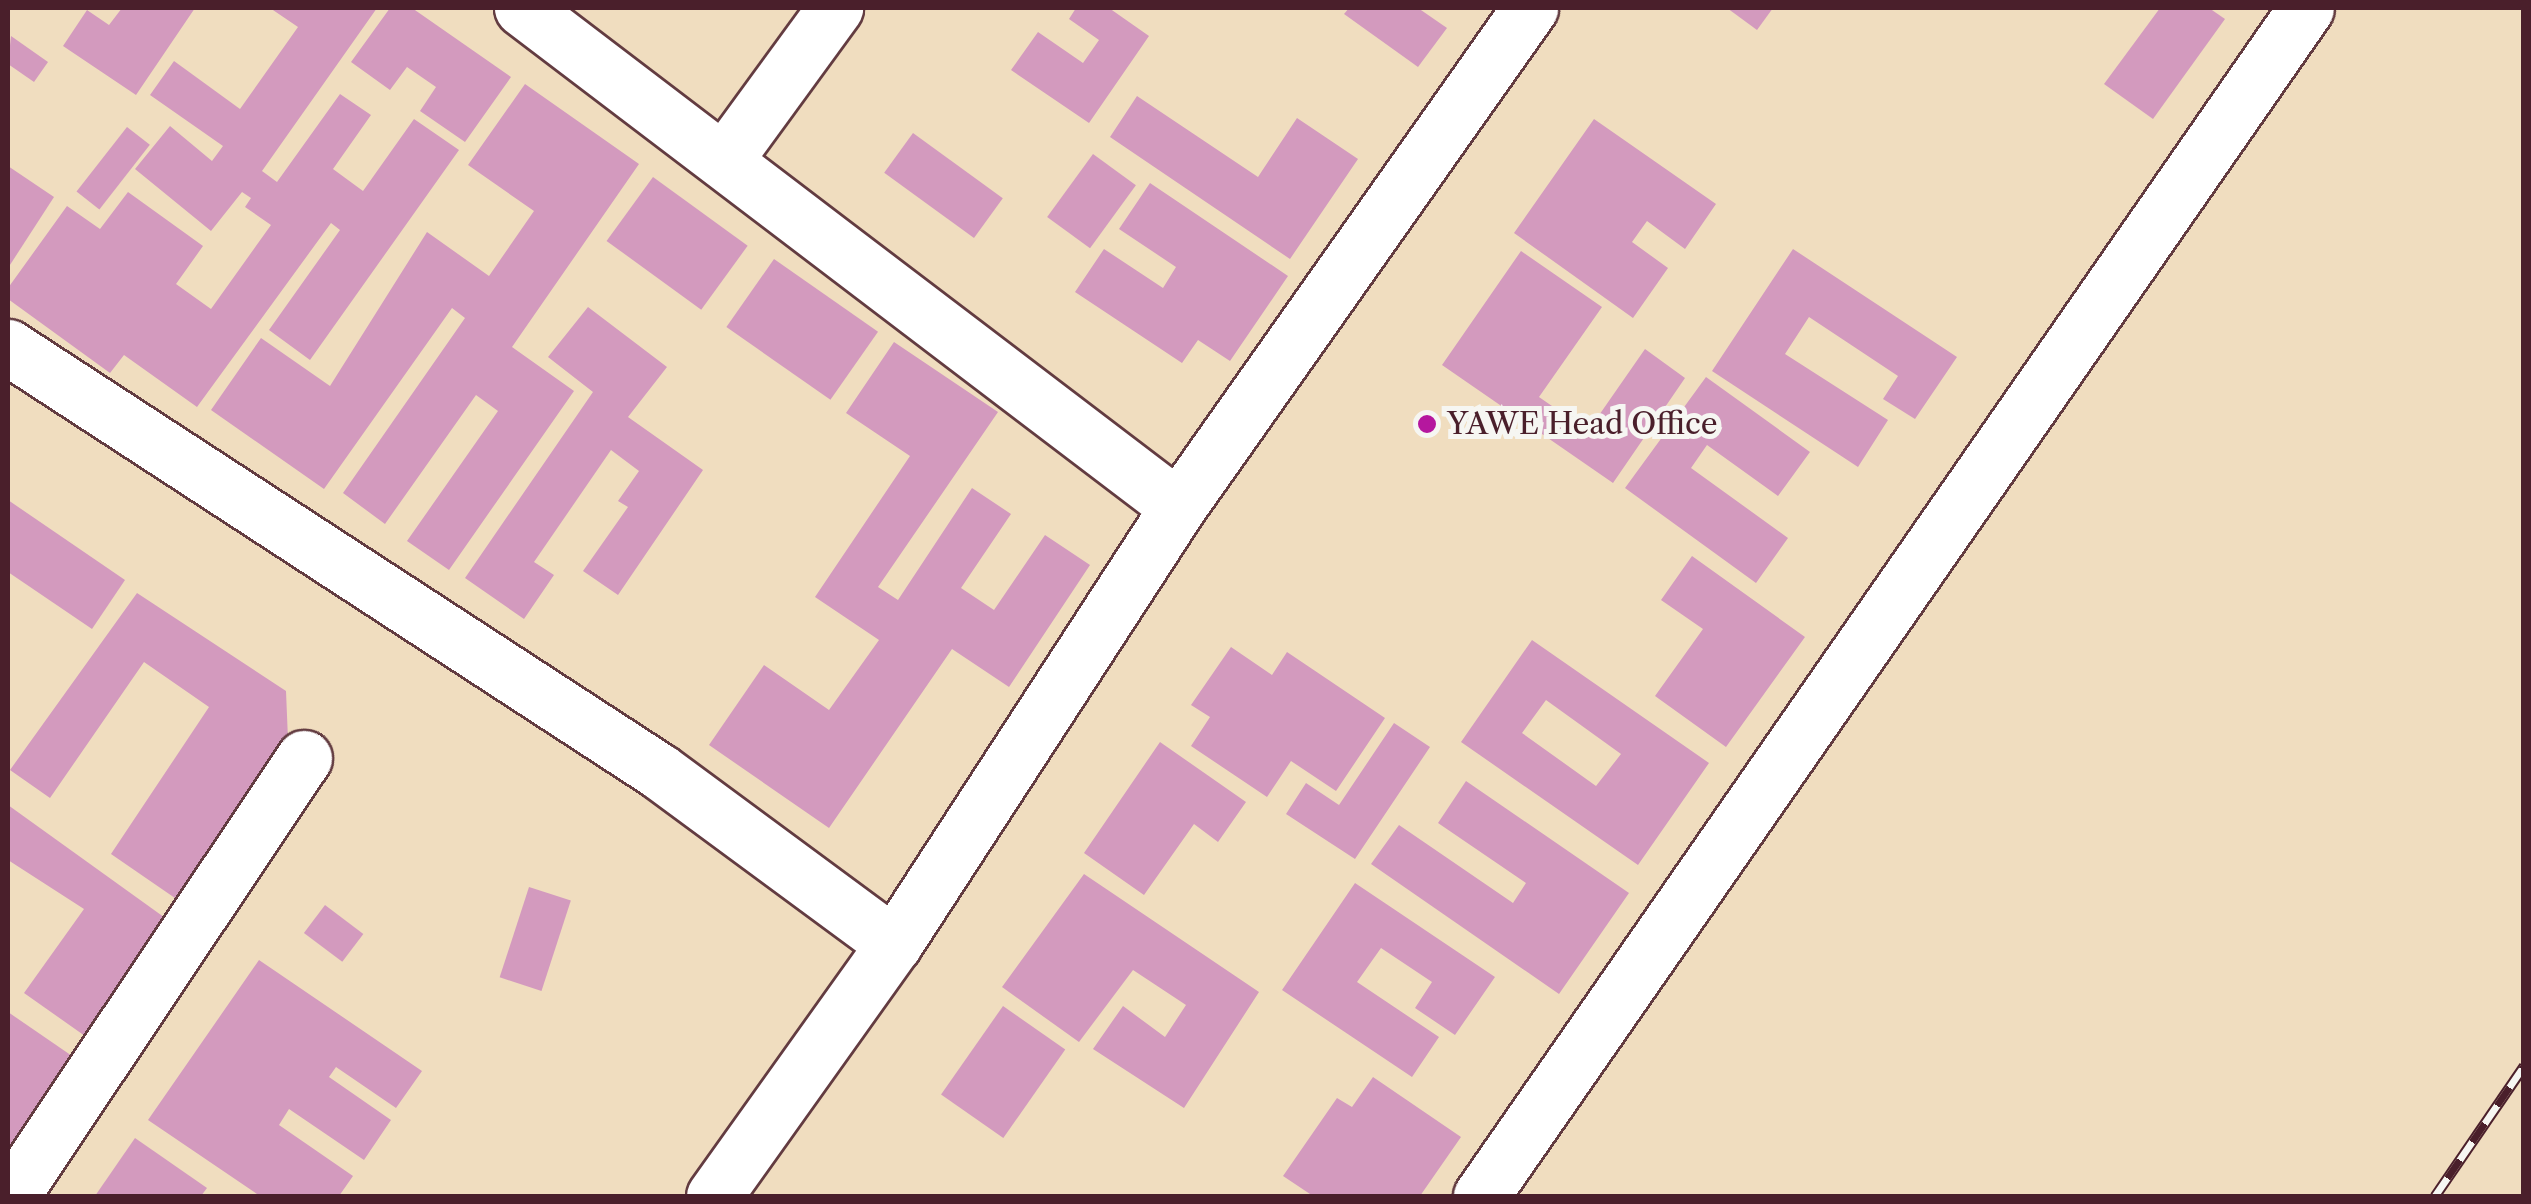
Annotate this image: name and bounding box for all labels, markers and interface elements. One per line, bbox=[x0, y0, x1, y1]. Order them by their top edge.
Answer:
place label: YAWE Head Office bbox=[1447, 406, 1718, 442]
marker: YAWE Head Office bbox=[1416, 413, 1438, 435]

